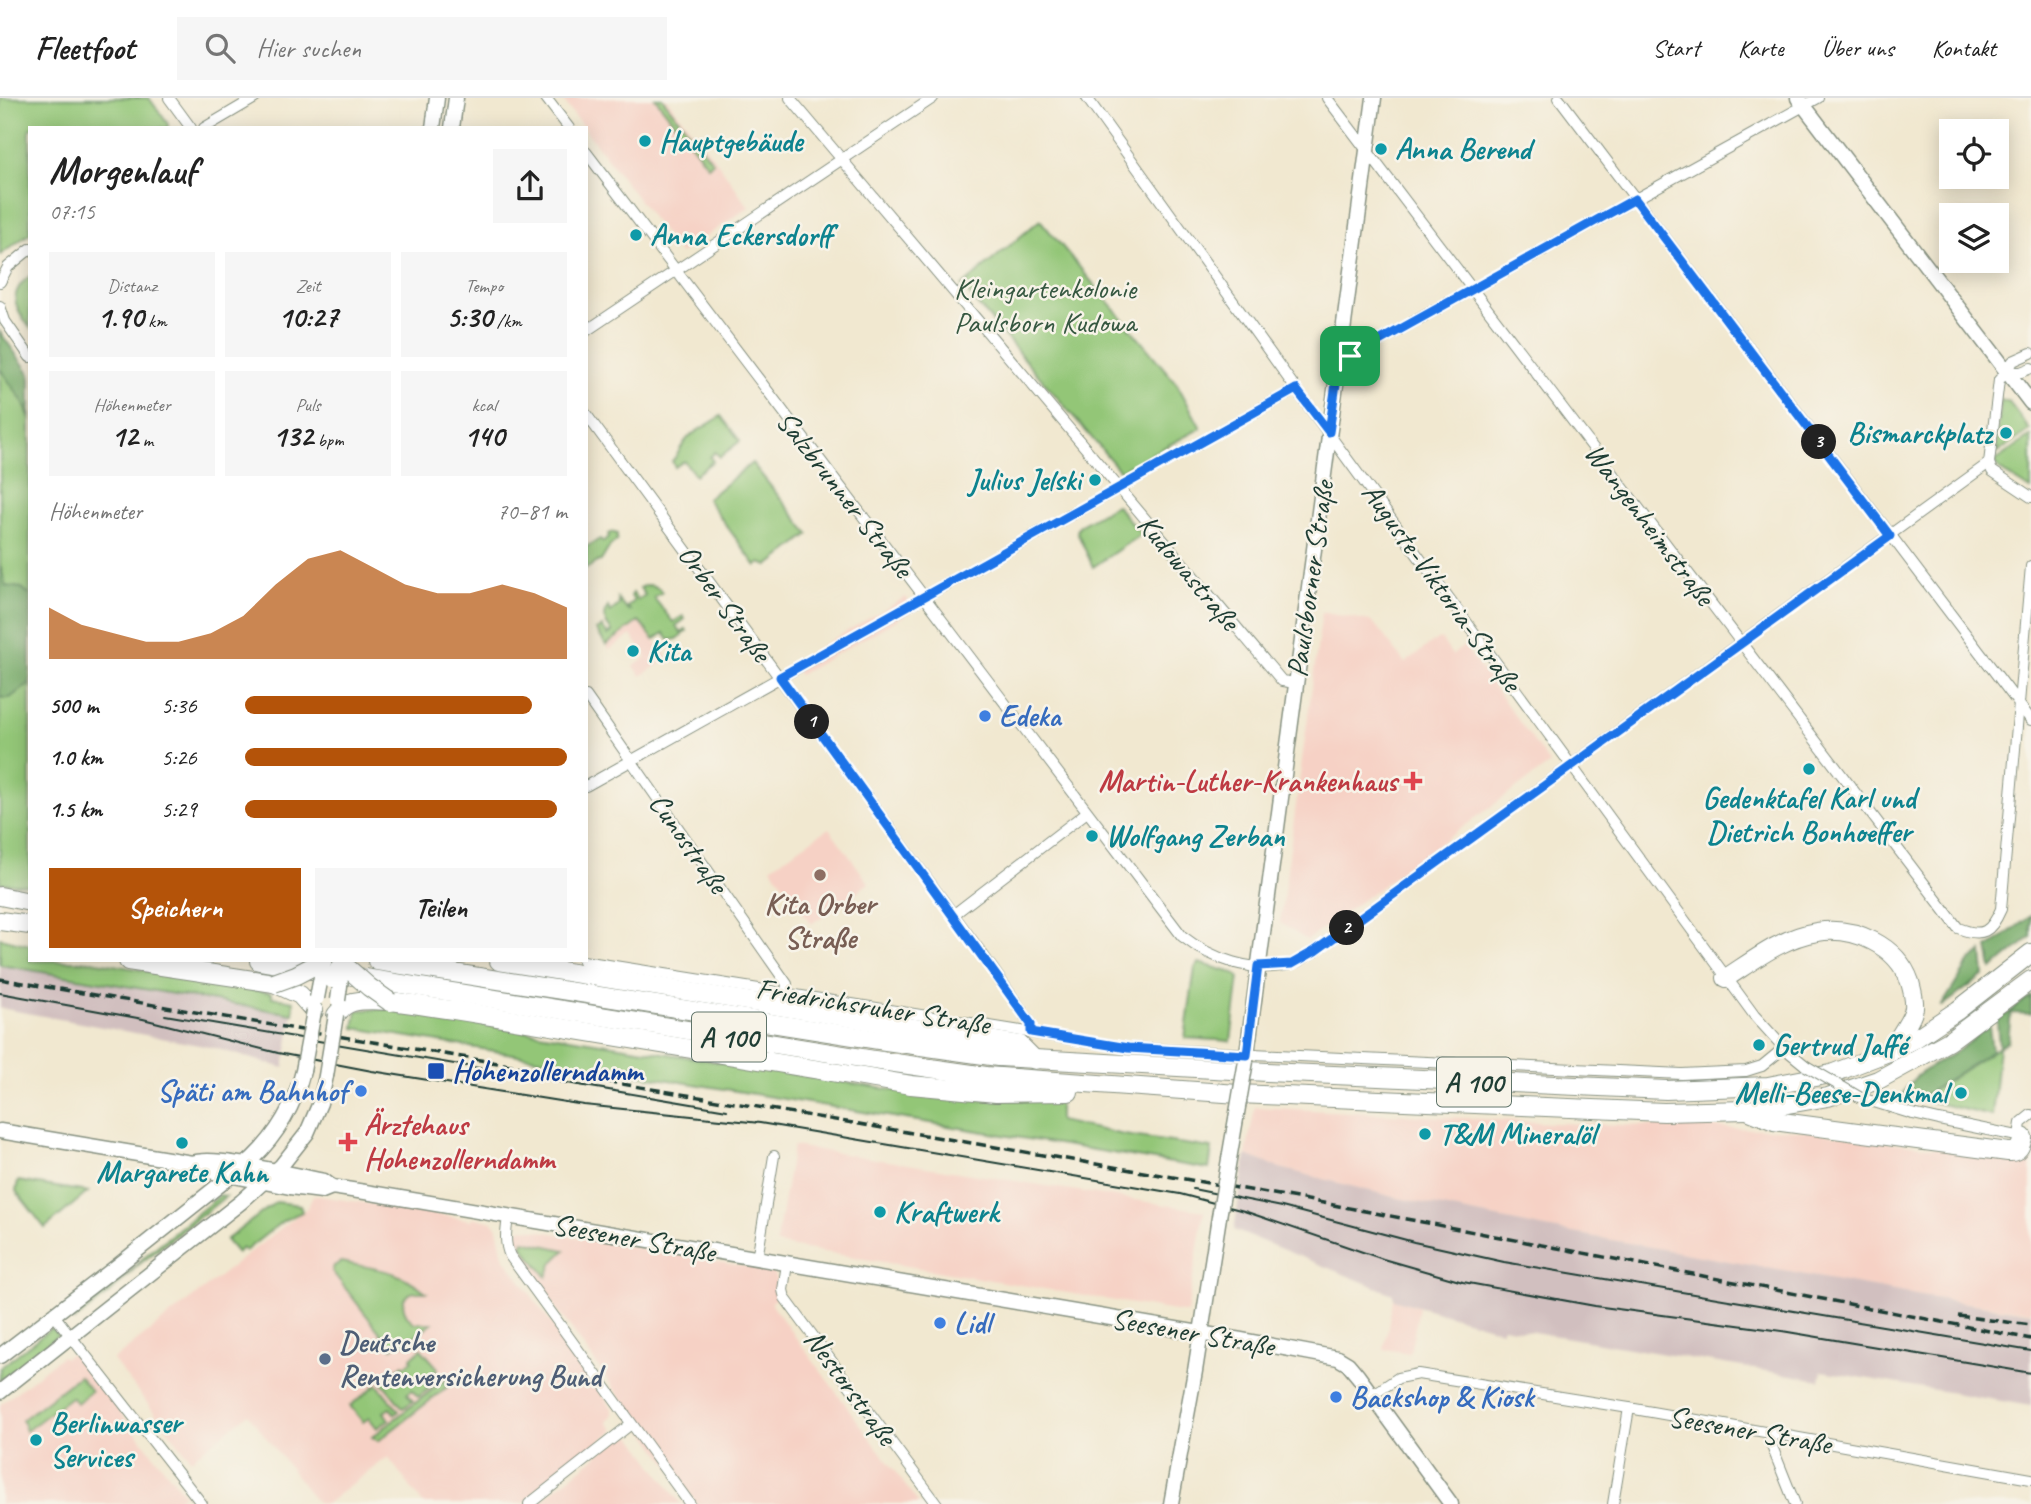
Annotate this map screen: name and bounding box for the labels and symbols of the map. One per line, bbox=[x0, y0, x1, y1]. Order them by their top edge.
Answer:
place label: Hauptgebäude bbox=[659, 122, 804, 160]
place label: Anna Berend bbox=[1395, 130, 1536, 168]
marker: Hauptgebäude bbox=[637, 133, 653, 149]
marker: Anna Berend bbox=[1373, 141, 1389, 157]
place label: Anna Eckersdorff bbox=[650, 216, 839, 254]
marker: Anna Eckersdorff bbox=[628, 227, 644, 243]
park label: Kleingartenkolonie Paulsborn Kudowa bbox=[954, 269, 1139, 341]
pin bbox=[1320, 326, 1380, 386]
street label: Salzbrunner Straße bbox=[768, 403, 923, 587]
place label: Bismarckplatz bbox=[1847, 414, 1995, 452]
pin: 3 bbox=[1801, 424, 1836, 460]
marker: Bismarckplatz bbox=[1998, 425, 2014, 441]
street label: Wangenheimstraße bbox=[1576, 435, 1725, 615]
place label: Julius Jelski bbox=[967, 461, 1085, 499]
marker: Julius Jelski bbox=[1087, 472, 1103, 488]
street label: Auguste-Viktoria-Straße bbox=[1353, 475, 1532, 701]
street label: Paulsborner Straße bbox=[1277, 476, 1343, 679]
street label: Kudowastraße bbox=[1129, 506, 1250, 640]
street label: Orber Straße bbox=[670, 537, 782, 671]
place label: Kita bbox=[647, 632, 693, 670]
marker: Kita bbox=[625, 643, 641, 659]
place label: Edeka bbox=[999, 697, 1063, 735]
pin: 1 bbox=[794, 704, 830, 740]
marker: Edeka bbox=[977, 708, 993, 724]
marker: Gedenktafel Karl und Dietrich Bonhoeffer bbox=[1801, 761, 1817, 777]
place label: Martin-Luther-Krankenhaus bbox=[1098, 762, 1400, 800]
marker: Martin-Luther-Krankenhaus bbox=[1403, 771, 1423, 791]
place label: Gedenktafel Karl und Dietrich Bonhoeffer bbox=[1703, 779, 1920, 851]
street label: Cunostraße bbox=[641, 785, 739, 902]
place label: Wolfgang Zerban bbox=[1106, 817, 1286, 855]
marker: Wolfgang Zerban bbox=[1084, 828, 1100, 844]
marker: Kita Orber Straße bbox=[812, 867, 828, 883]
place label: Kita Orber Straße bbox=[765, 885, 879, 957]
pin: 2 bbox=[1330, 910, 1364, 946]
street label: Friedrichsruher Straße bbox=[754, 969, 995, 1044]
road number: A 100 bbox=[692, 1012, 766, 1062]
place label: Gertrud Jaffé bbox=[1773, 1026, 1911, 1064]
marker: Gertrud Jaffé bbox=[1751, 1037, 1767, 1053]
place label: Hohenzollerndamm bbox=[452, 1052, 645, 1090]
road number: A 100 bbox=[1437, 1058, 1511, 1107]
marker: Hohenzollerndamm bbox=[426, 1061, 446, 1081]
place label: Späti am Bahnhof bbox=[157, 1072, 354, 1110]
place label: Melli-Beese-Denkmal bbox=[1735, 1074, 1953, 1112]
marker: Späti am Bahnhof bbox=[353, 1083, 369, 1099]
marker: Melli-Beese-Denkmal bbox=[1953, 1085, 1969, 1101]
place label: Ärztehaus Hohenzollerndamm bbox=[364, 1106, 557, 1178]
place label: T&M Mineralöl bbox=[1439, 1115, 1601, 1153]
marker: T&M Mineralöl bbox=[1417, 1126, 1433, 1142]
marker: Ärztehaus Hohenzollerndamm bbox=[338, 1132, 358, 1152]
marker: Margarete Kahn bbox=[174, 1135, 190, 1151]
place label: Margarete Kahn bbox=[96, 1153, 270, 1191]
place label: Kraftwerk bbox=[894, 1193, 1001, 1231]
marker: Kraftwerk bbox=[872, 1204, 888, 1220]
street label: Seesener Straße bbox=[550, 1205, 720, 1271]
street label: Seesener Straße bbox=[1109, 1299, 1279, 1365]
place label: Lidl bbox=[954, 1304, 996, 1342]
marker: Lidl bbox=[932, 1315, 948, 1331]
street label: Nestorstraße bbox=[796, 1321, 907, 1454]
place label: Deutsche Rentenversicherung Bund bbox=[339, 1323, 606, 1395]
marker: Deutsche Rentenversicherung Bund bbox=[317, 1351, 333, 1367]
place label: Backshop & Kiosk bbox=[1350, 1378, 1536, 1416]
marker: Backshop & Kiosk bbox=[1328, 1389, 1344, 1405]
street label: Seesener Straße bbox=[1666, 1397, 1836, 1463]
place label: Berlinwasser Services bbox=[50, 1404, 185, 1476]
marker: Berlinwasser Services bbox=[28, 1432, 44, 1448]

